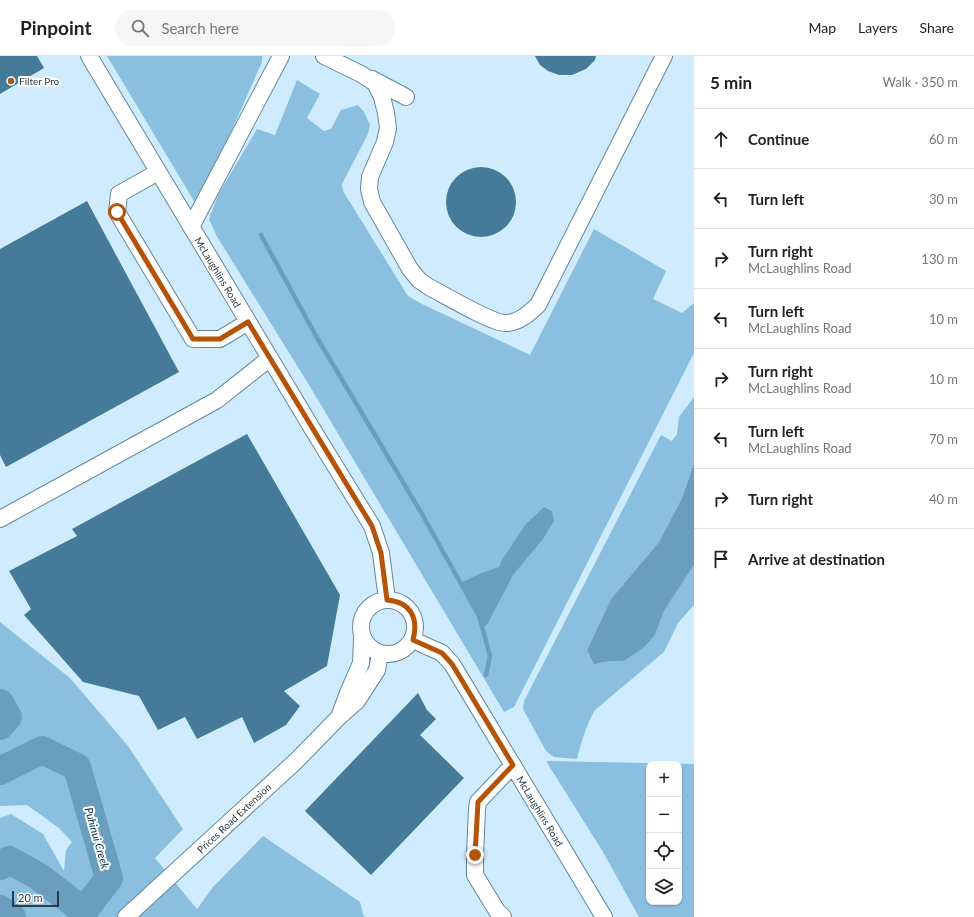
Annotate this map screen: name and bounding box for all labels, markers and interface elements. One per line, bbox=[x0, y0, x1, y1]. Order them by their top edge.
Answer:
search box bbox=[115, 10, 395, 46]
text: Pinpoint bbox=[20, 16, 91, 39]
icon: search bbox=[129, 17, 151, 39]
text: Search here bbox=[161, 19, 239, 37]
text: Map bbox=[808, 19, 836, 36]
text: Layers bbox=[858, 19, 898, 36]
text: Share bbox=[920, 19, 954, 36]
text: 5 min bbox=[710, 72, 752, 93]
text: Walk · 350 m bbox=[882, 74, 958, 90]
place label: Filter Pro bbox=[19, 75, 60, 87]
marker: Filter Pro bbox=[6, 76, 16, 86]
icon: ahead bbox=[710, 128, 732, 150]
text: Continue bbox=[748, 130, 809, 148]
text: 60 m bbox=[929, 131, 958, 147]
icon: left bbox=[710, 188, 732, 210]
text: Turn left bbox=[748, 190, 804, 208]
text: 30 m bbox=[929, 191, 958, 207]
route start bbox=[108, 203, 126, 221]
street label: McLaughlins Road bbox=[192, 235, 244, 309]
text: Turn right bbox=[748, 242, 813, 260]
icon: right bbox=[710, 248, 732, 270]
text: 130 m bbox=[921, 251, 958, 267]
text: McLaughlins Road bbox=[748, 260, 852, 276]
text: Turn left bbox=[748, 302, 804, 320]
icon: left bbox=[710, 308, 732, 330]
text: 10 m bbox=[929, 311, 958, 327]
text: McLaughlins Road bbox=[748, 320, 852, 336]
text: Turn right bbox=[748, 362, 813, 380]
icon: right bbox=[710, 368, 732, 390]
text: 10 m bbox=[929, 371, 958, 387]
text: McLaughlins Road bbox=[748, 380, 852, 396]
text: Turn left bbox=[748, 422, 804, 440]
icon: left bbox=[710, 428, 732, 450]
text: 70 m bbox=[929, 431, 958, 447]
text: McLaughlins Road bbox=[748, 440, 852, 456]
icon: right bbox=[710, 488, 732, 510]
text: Turn right bbox=[748, 490, 813, 508]
text: 40 m bbox=[929, 491, 958, 507]
icon: arrive bbox=[710, 548, 732, 570]
text: Arrive at destination bbox=[748, 550, 885, 568]
map controls bbox=[646, 761, 682, 905]
button: + bbox=[646, 761, 682, 797]
street label: McLaughlins Road bbox=[514, 774, 566, 848]
street label: Prices Road Extension bbox=[195, 781, 273, 855]
button: − bbox=[646, 797, 682, 833]
water label: Puhinui Creek bbox=[83, 806, 113, 871]
button: locate bbox=[646, 833, 682, 869]
route end bbox=[466, 846, 484, 864]
button: layers bbox=[646, 869, 682, 905]
scale bar bbox=[12, 889, 59, 908]
text: 20 m bbox=[18, 891, 43, 904]

